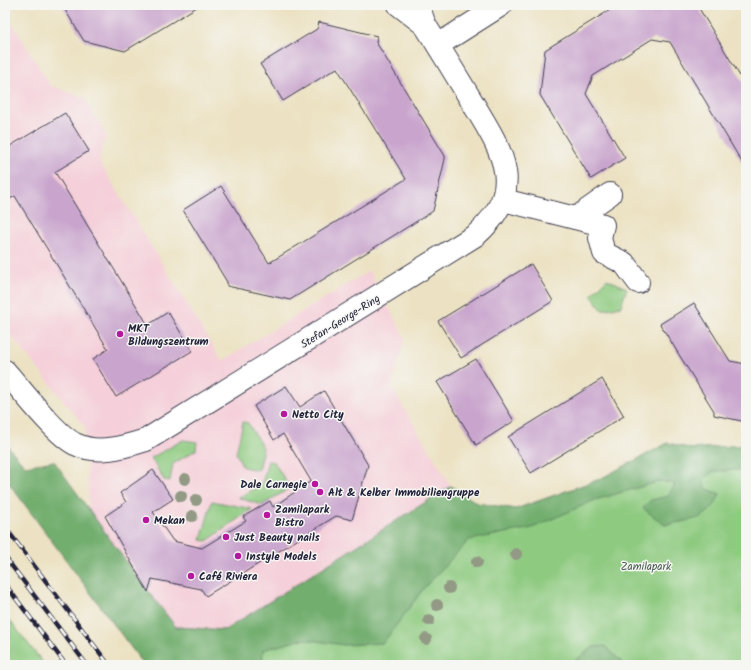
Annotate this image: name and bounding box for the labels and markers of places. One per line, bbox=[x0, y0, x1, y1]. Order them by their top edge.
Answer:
place label: MKT Bildungszentrum bbox=[128, 320, 209, 351]
marker: MKT Bildungszentrum bbox=[115, 329, 125, 339]
place label: Netto City bbox=[292, 406, 344, 424]
marker: Netto City bbox=[279, 409, 289, 419]
place label: Dale Carnegie bbox=[240, 476, 308, 494]
marker: Dale Carnegie bbox=[310, 479, 320, 489]
place label: Alt & Kelber Immobiliengruppe bbox=[328, 484, 480, 502]
marker: Alt & Kelber Immobiliengruppe bbox=[315, 487, 325, 497]
place label: Zamilapark Bistro bbox=[275, 501, 330, 532]
marker: Zamilapark Bistro bbox=[262, 510, 272, 520]
place label: Mekan bbox=[154, 512, 185, 530]
marker: Mekan bbox=[141, 515, 151, 525]
place label: Just Beauty nails bbox=[234, 529, 321, 547]
marker: Just Beauty nails bbox=[221, 532, 231, 542]
place label: Instyle Models bbox=[246, 548, 317, 566]
marker: Instyle Models bbox=[233, 551, 243, 561]
place label: Café Riviera bbox=[199, 568, 258, 586]
marker: Café Riviera bbox=[186, 571, 196, 581]

